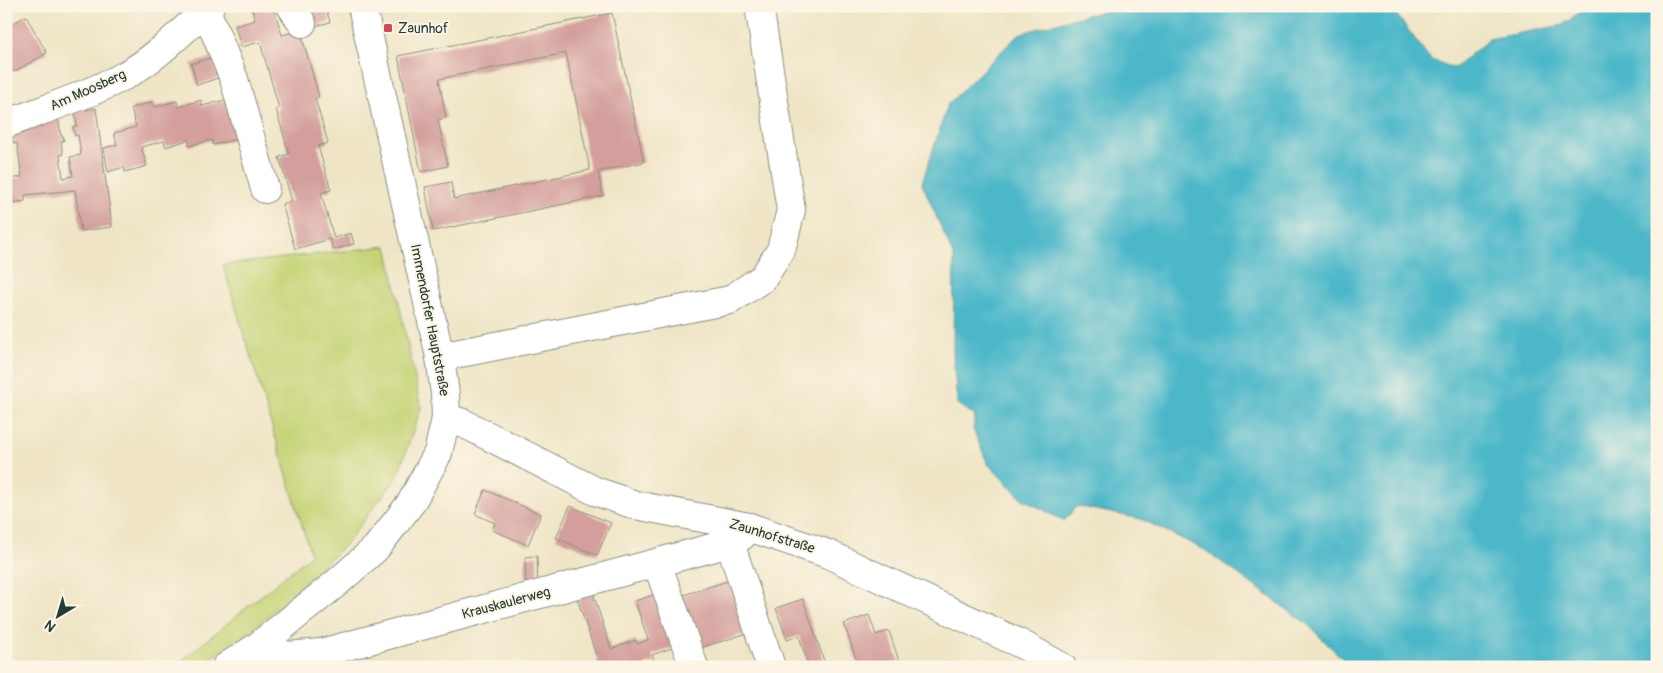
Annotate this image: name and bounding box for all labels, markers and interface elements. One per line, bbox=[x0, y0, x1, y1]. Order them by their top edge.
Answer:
place label: Zaunhof bbox=[398, 20, 449, 37]
marker: Zaunhof bbox=[382, 22, 394, 34]
street label: Am Moosberg bbox=[47, 66, 129, 114]
street label: Immendorfer Hauptstraße bbox=[407, 243, 453, 398]
street label: Zaunhofstraße bbox=[727, 515, 817, 557]
street label: Krauskaulerweg bbox=[460, 583, 552, 623]
north arrow bbox=[32, 590, 82, 640]
text: N bbox=[41, 616, 59, 635]

